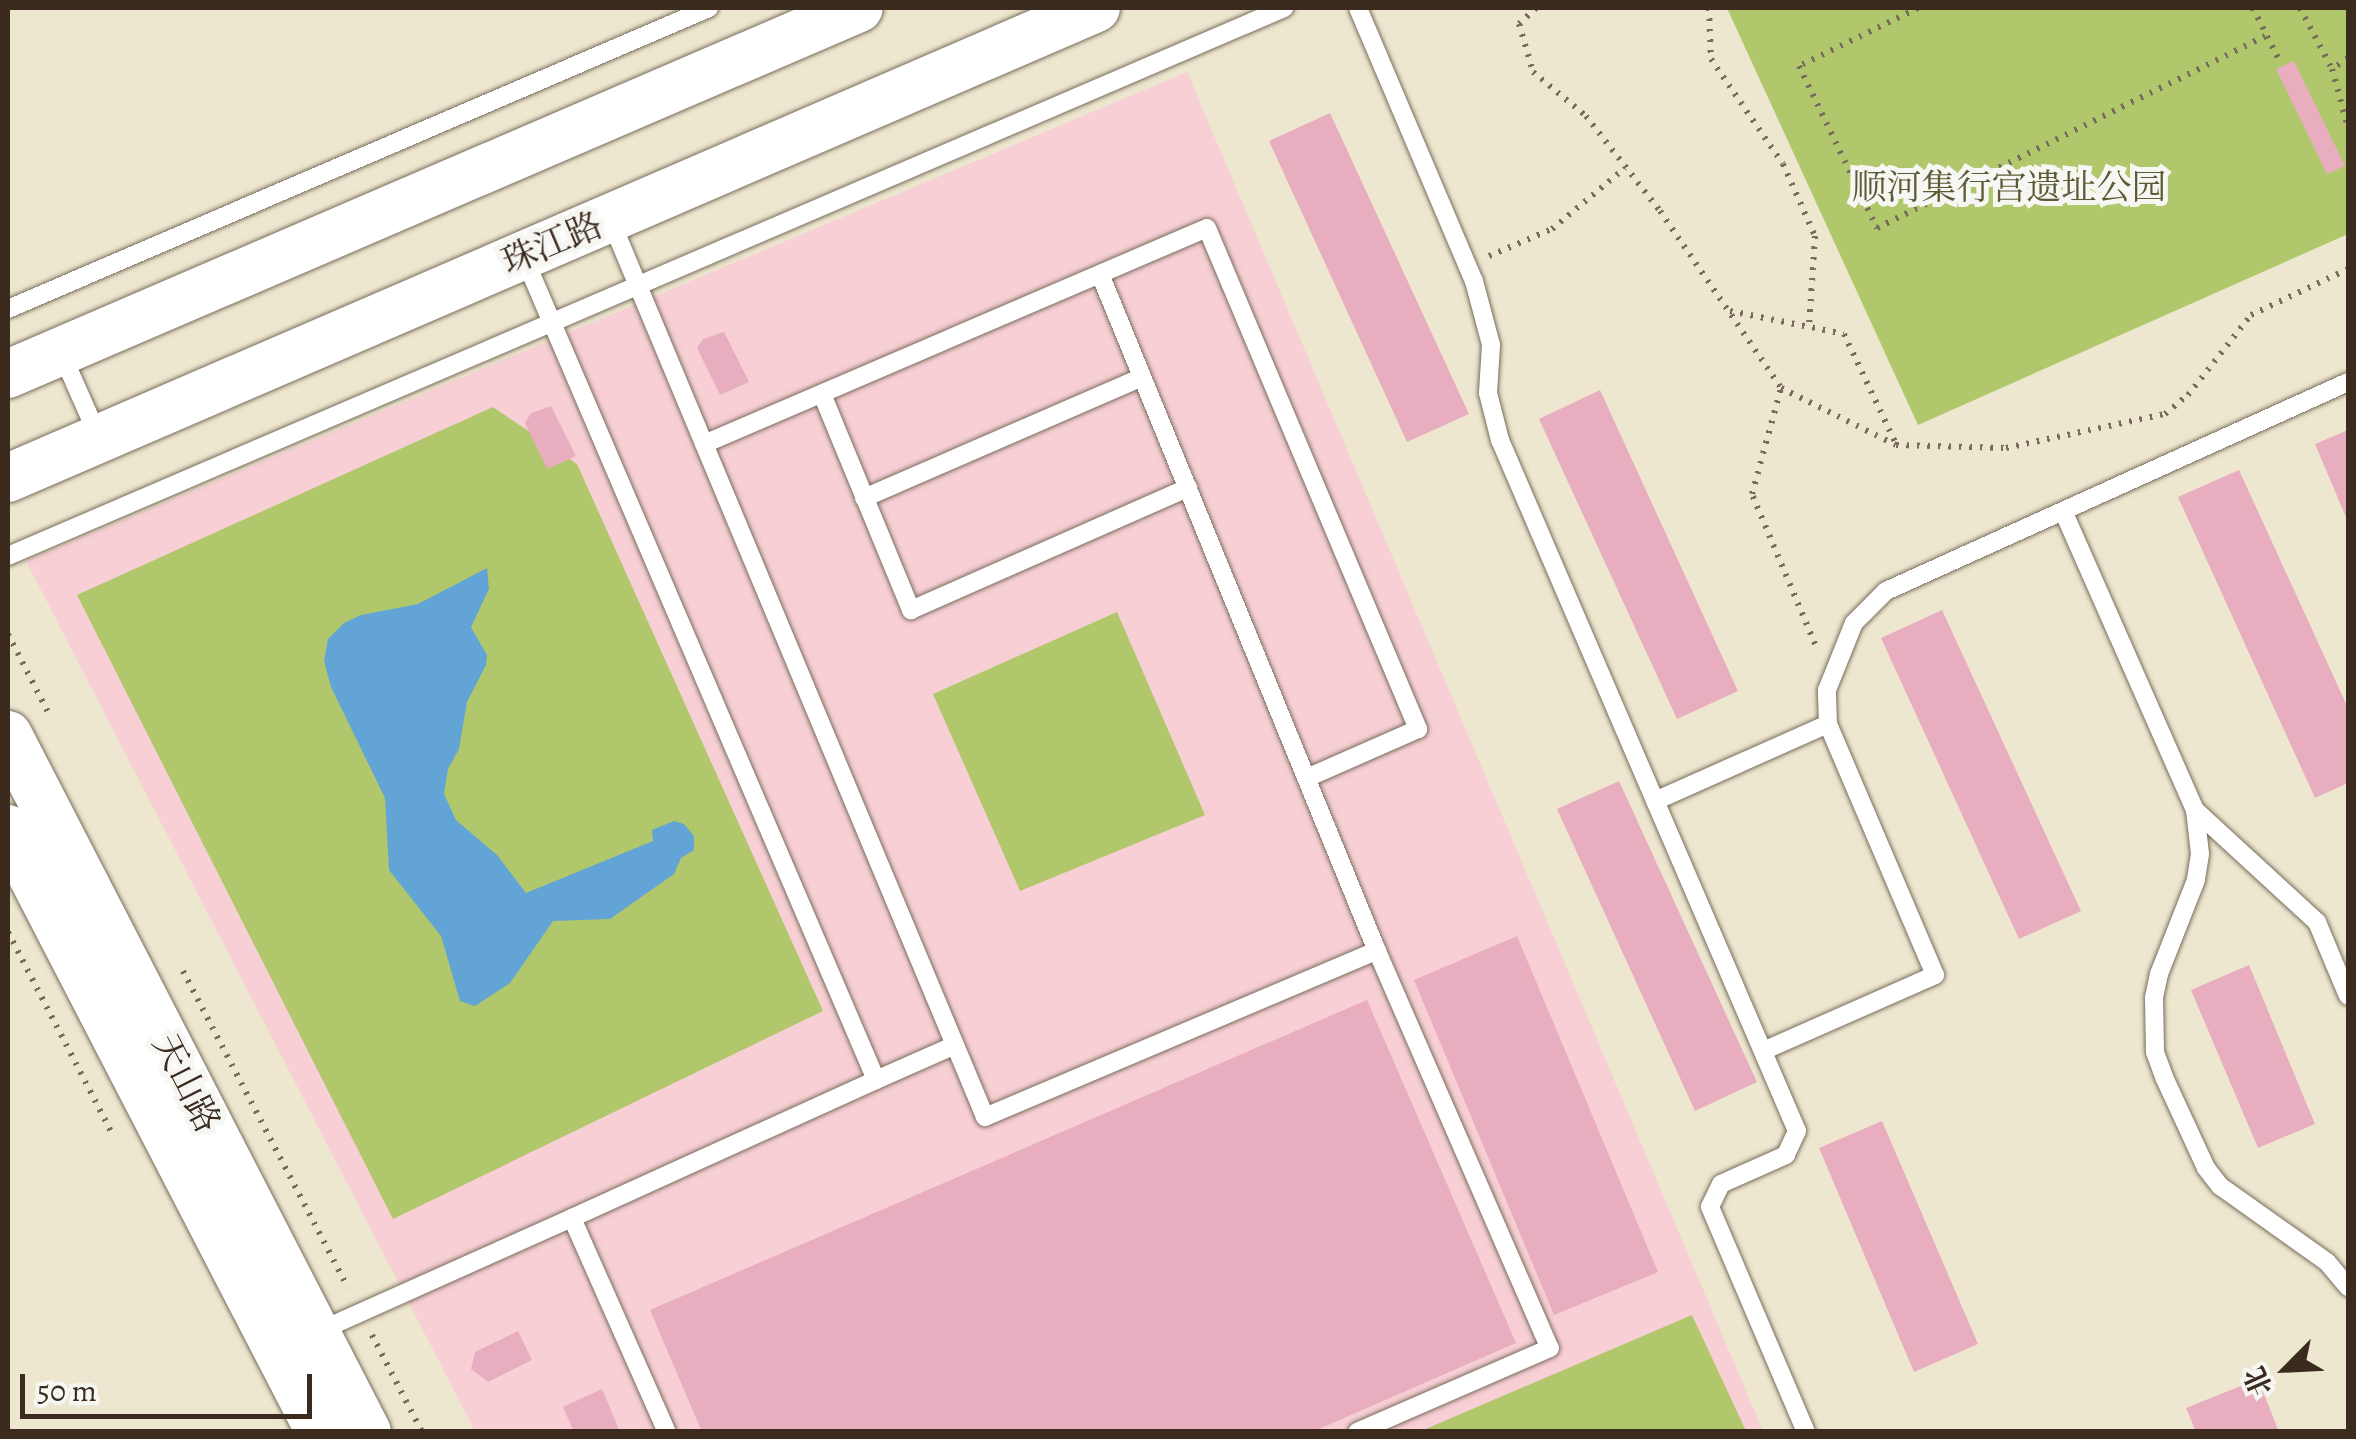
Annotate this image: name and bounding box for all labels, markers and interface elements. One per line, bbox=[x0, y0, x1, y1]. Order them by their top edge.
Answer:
park label: 顺河集行宫遗址公园 bbox=[1852, 166, 2166, 208]
street label: 珠江路 bbox=[495, 203, 609, 283]
street label: 天山路 bbox=[144, 1027, 230, 1139]
north arrow bbox=[2236, 1319, 2336, 1419]
scale bar bbox=[25, 1354, 318, 1416]
text: 北 bbox=[2236, 1361, 2282, 1402]
text: 50 m bbox=[37, 1371, 97, 1411]

